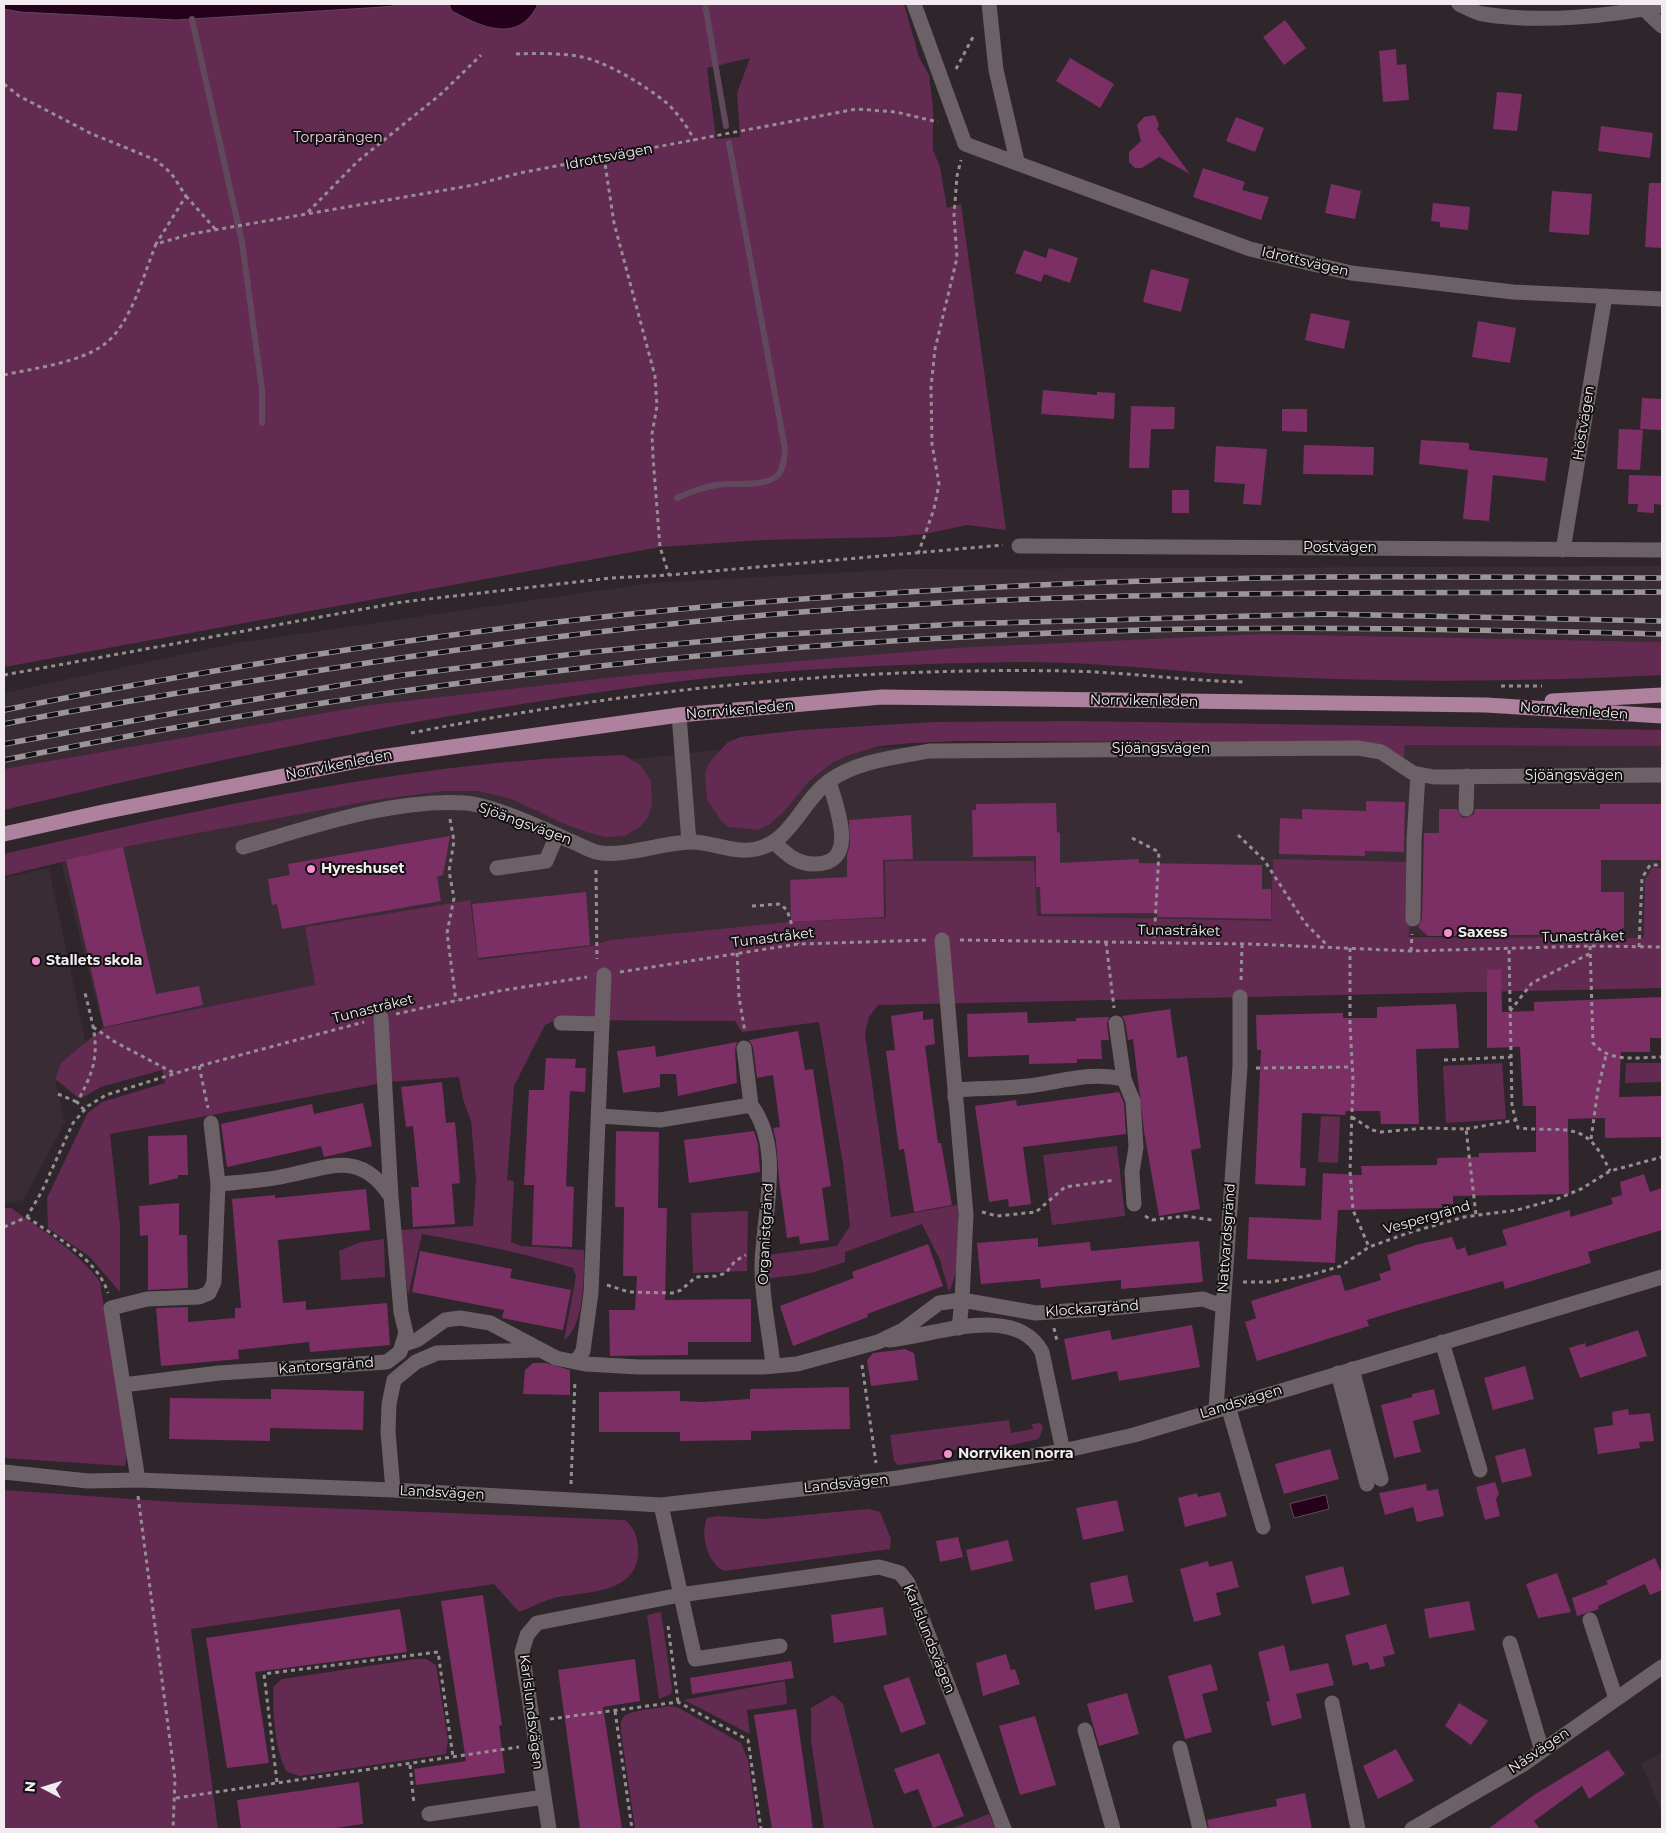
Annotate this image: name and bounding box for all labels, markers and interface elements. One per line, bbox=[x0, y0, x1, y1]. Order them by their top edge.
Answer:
park label: Torparängen bbox=[293, 130, 383, 146]
street label: Idrottsvägen bbox=[564, 140, 654, 174]
street label: Idrottsvägen bbox=[1260, 244, 1350, 280]
street label: Höstvägen bbox=[1570, 384, 1598, 462]
street label: Postvägen bbox=[1303, 540, 1377, 556]
street label: Norrvikenleden bbox=[1090, 692, 1198, 710]
street label: Norrvikenleden bbox=[685, 697, 795, 723]
street label: Norrvikenleden bbox=[1519, 699, 1629, 723]
street label: Sjöängsvägen bbox=[1112, 741, 1210, 757]
street label: Norrvikenleden bbox=[284, 746, 394, 784]
street label: Sjöängsvägen bbox=[1525, 768, 1623, 784]
street label: Sjöängsvägen bbox=[476, 799, 574, 849]
place label: Hyreshuset bbox=[321, 861, 405, 877]
marker: Hyreshuset bbox=[305, 863, 317, 875]
street label: Tunastråket bbox=[1137, 922, 1221, 940]
street label: Tunastråket bbox=[731, 925, 815, 951]
place label: Saxess bbox=[1458, 925, 1507, 941]
marker: Saxess bbox=[1442, 927, 1454, 939]
street label: Tunastråket bbox=[1541, 928, 1625, 946]
place label: Stallets skola bbox=[46, 953, 142, 969]
marker: Stallets skola bbox=[30, 955, 42, 967]
street label: Tunastråket bbox=[331, 991, 415, 1027]
street label: Organistgränd bbox=[755, 1182, 777, 1286]
street label: Nattvardsgränd bbox=[1215, 1183, 1239, 1293]
street label: Vespergränd bbox=[1382, 1198, 1472, 1238]
street label: Klockargränd bbox=[1045, 1297, 1139, 1321]
street label: Kantorsgränd bbox=[278, 1354, 374, 1378]
street label: Landsvägen bbox=[1198, 1382, 1284, 1422]
place label: Norrviken norra bbox=[958, 1446, 1074, 1462]
marker: Norrviken norra bbox=[942, 1448, 954, 1460]
street label: Landsvägen bbox=[803, 1471, 889, 1497]
street label: Landsvägen bbox=[399, 1482, 485, 1504]
street label: Karlslundsvägen bbox=[899, 1582, 959, 1696]
street label: Karlslundsvägen bbox=[516, 1653, 546, 1771]
street label: Nåsvägen bbox=[1506, 1725, 1572, 1777]
north arrow bbox=[20, 1763, 70, 1813]
text: N bbox=[21, 1780, 40, 1793]

